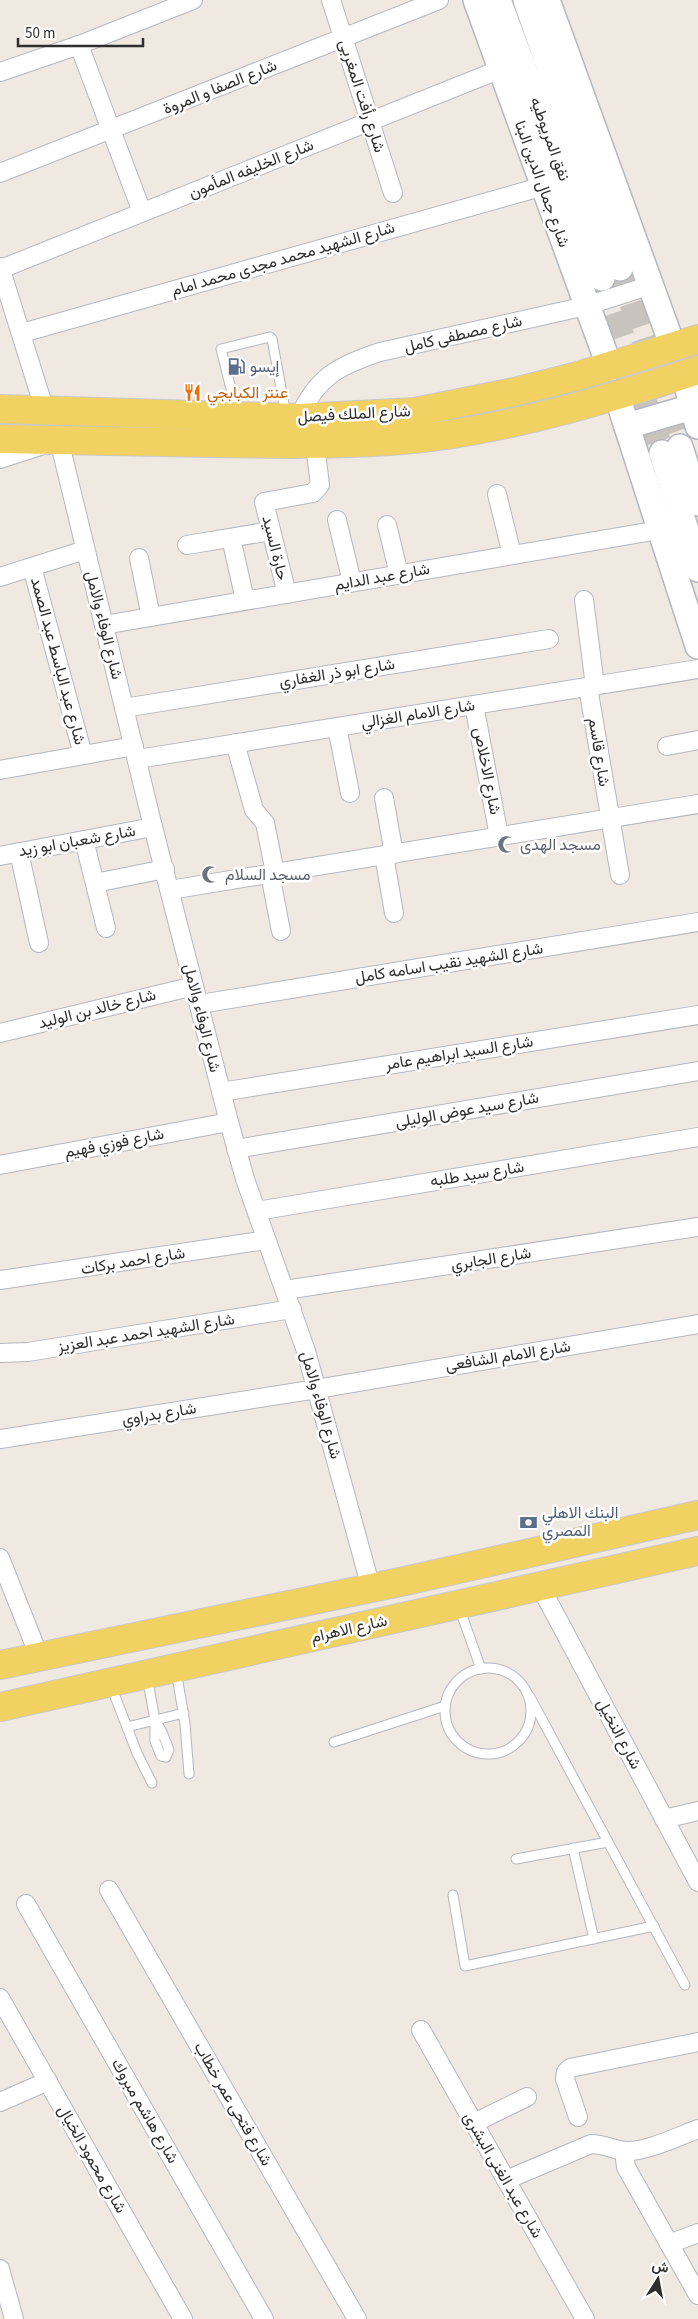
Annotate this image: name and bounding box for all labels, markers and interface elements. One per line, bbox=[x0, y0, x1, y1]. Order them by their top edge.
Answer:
scale bar bbox=[18, 15, 142, 47]
text: 50 m bbox=[25, 23, 55, 44]
street label: شارع رأفت المغربى bbox=[333, 37, 391, 155]
street label: شارع الصفا و المروة bbox=[160, 54, 280, 120]
street label: نفق المريوطيه bbox=[525, 94, 575, 184]
street label: شارع جمال الدين البنا bbox=[509, 118, 575, 250]
street label: شارع الخليفه المأمون bbox=[185, 134, 317, 204]
street label: شارع الشهيد محمد مجدى محمد امام bbox=[169, 216, 397, 302]
street label: شارع مصطفى كامل bbox=[402, 310, 524, 358]
place label: إيسو bbox=[250, 356, 280, 378]
fuel station icon: إيسو bbox=[226, 357, 246, 377]
place label: عنتر الكبابجي bbox=[207, 382, 288, 406]
restaurant icon: عنتر الكبابجي bbox=[183, 383, 203, 403]
street label: شارع الملك فيصل bbox=[297, 400, 411, 428]
street label: حارة السيد bbox=[256, 513, 294, 583]
street label: شارع عبد الدايم bbox=[332, 558, 432, 596]
street label: شارع الوفاء والامل bbox=[80, 568, 128, 682]
street label: شارع عبد الباسط عبد الصمد bbox=[25, 575, 91, 747]
street label: شارع ابو ذر الغفاري bbox=[278, 653, 397, 695]
street label: شارع الامام الغزالي bbox=[360, 694, 477, 736]
street label: شارع قاسم bbox=[583, 716, 615, 788]
street label: شارع الاخلاص bbox=[468, 725, 506, 817]
street label: شارع شعبان ابو زيد bbox=[17, 820, 137, 862]
place label: مسجد الهدى bbox=[520, 834, 601, 856]
mosque icon: مسجد الهدى bbox=[496, 835, 516, 855]
place label: مسجد السلام bbox=[225, 864, 311, 886]
mosque icon: مسجد السلام bbox=[201, 865, 221, 885]
street label: شارع الشهيد نقيب اسامه كامل bbox=[353, 937, 545, 989]
street label: شارع الوفاء والامل bbox=[178, 961, 226, 1075]
street label: شارع خالد بن الوليد bbox=[36, 984, 158, 1034]
street label: شارع السيد ابراهيم عامر bbox=[382, 1030, 535, 1076]
street label: شارع سيد عوض الوليلى bbox=[393, 1087, 541, 1133]
street label: شارع فوزي فهيم bbox=[62, 1123, 166, 1165]
street label: شارع سيد طلبه bbox=[428, 1156, 526, 1192]
street label: شارع احمد بركات bbox=[79, 1242, 187, 1280]
street label: شارع الجابري bbox=[449, 1242, 533, 1278]
street label: شارع الشهيد احمد عبد العزيز bbox=[55, 1308, 236, 1358]
street label: شارع الامام الشافعى bbox=[444, 1335, 572, 1377]
street label: شارع الوفاء والامل bbox=[295, 1349, 347, 1461]
street label: شارع بدراوي bbox=[120, 1397, 198, 1433]
place label: البنك الاهلي المصري bbox=[542, 1502, 618, 1544]
bank icon: البنك الاهلي المصري bbox=[518, 1512, 538, 1532]
street label: شارع الاهرام bbox=[309, 1610, 389, 1648]
street label: شارع النخيل bbox=[591, 1695, 647, 1773]
street label: شارع فتحى عمر خطاب bbox=[189, 2038, 277, 2170]
street label: شارع هاشم مبروك bbox=[106, 2054, 184, 2168]
street label: شارع محمود الخيال bbox=[52, 2101, 132, 2217]
street label: شارع عبد الغنى البشرى bbox=[458, 2108, 548, 2242]
north arrow bbox=[633, 2254, 683, 2304]
text: ش bbox=[650, 2256, 671, 2279]

